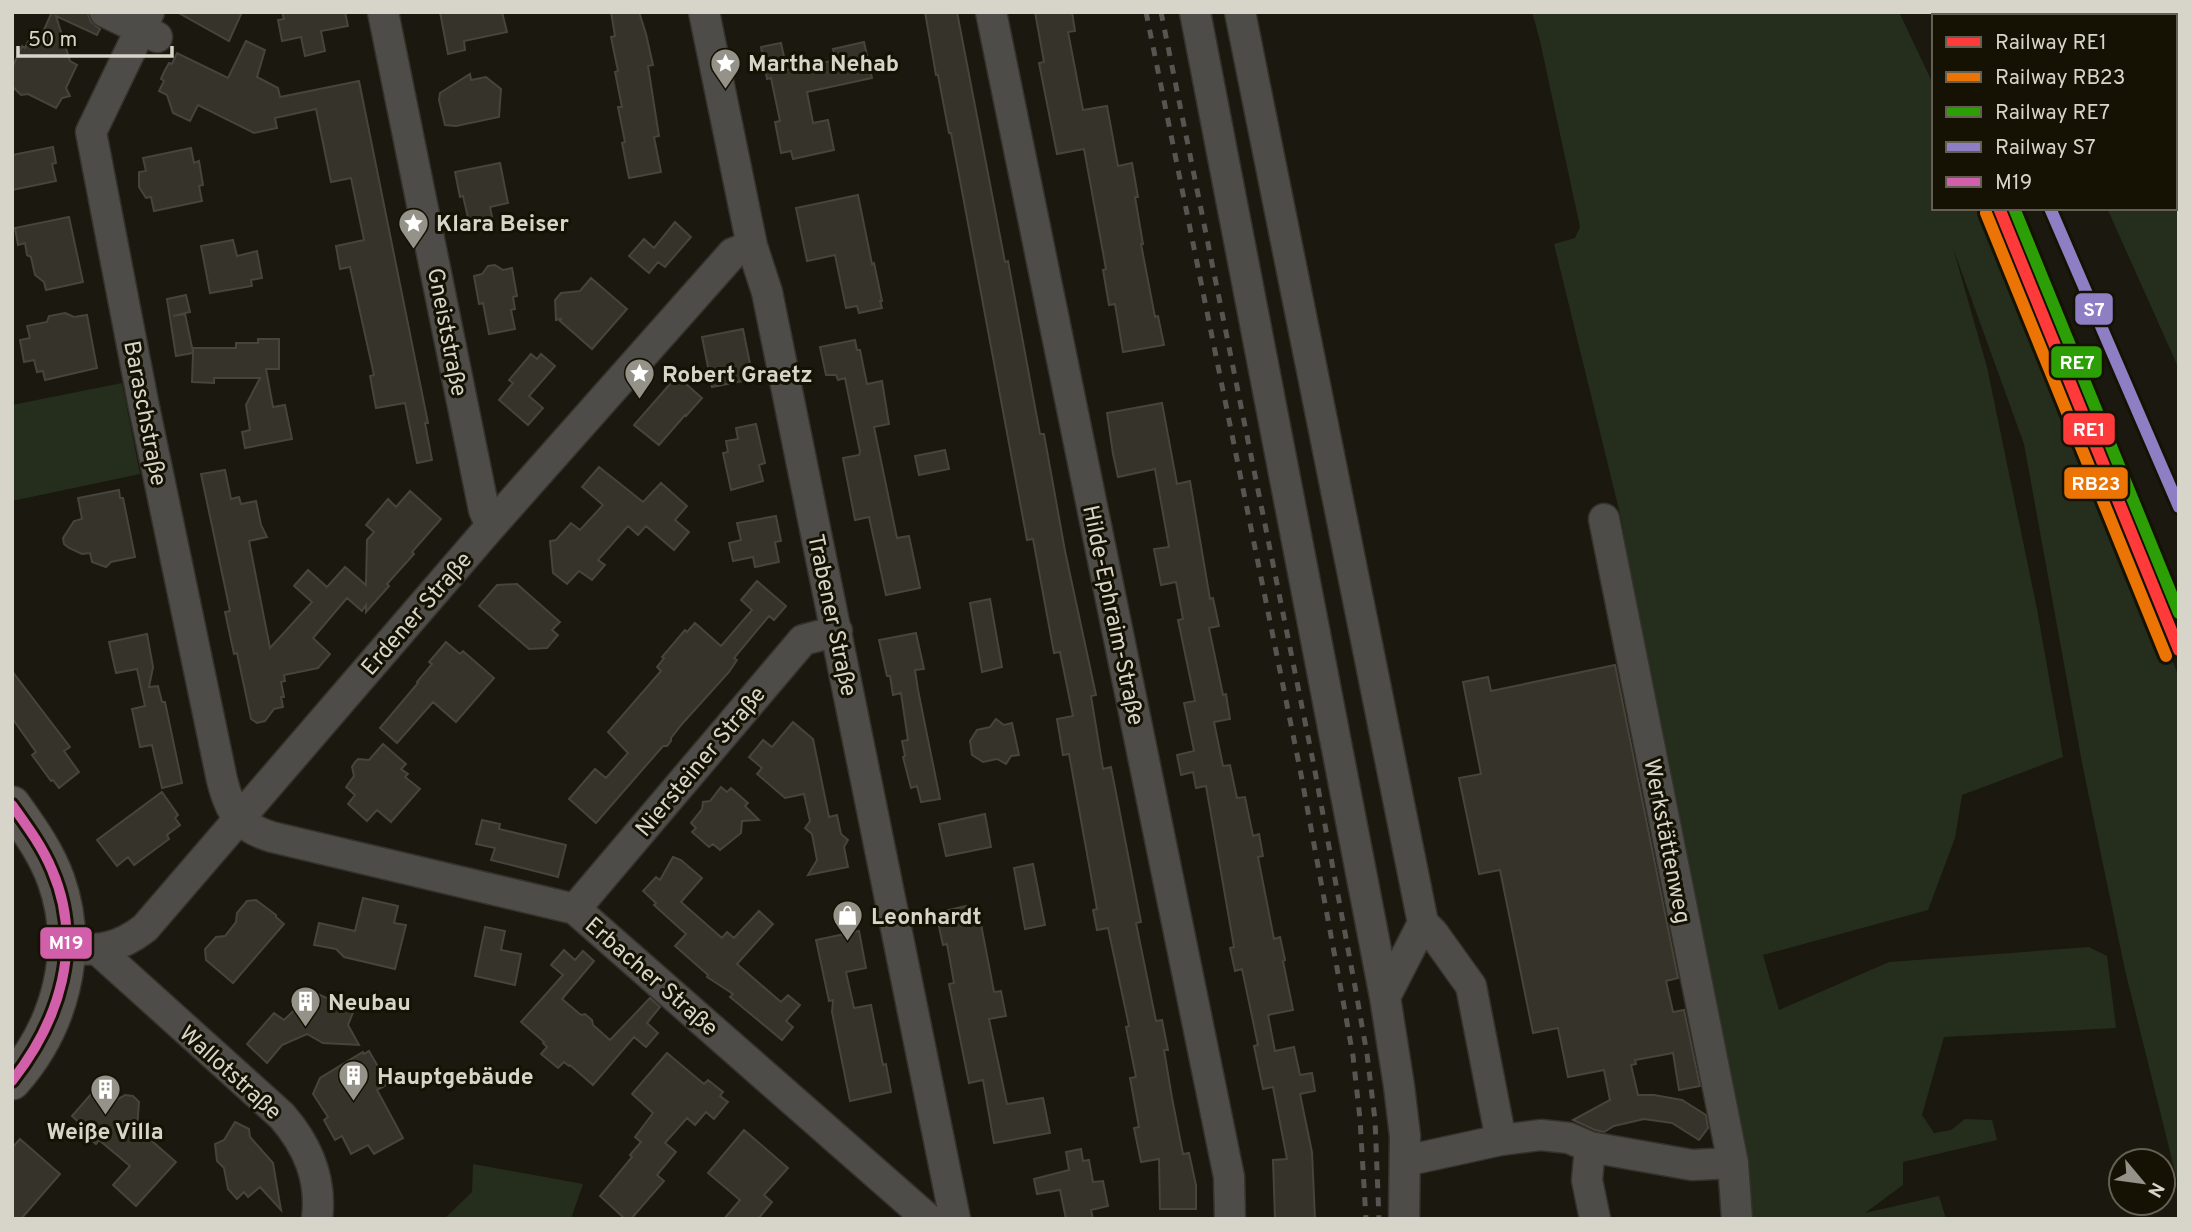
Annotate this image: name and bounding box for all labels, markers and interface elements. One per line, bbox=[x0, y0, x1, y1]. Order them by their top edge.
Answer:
scale bar bbox=[18, 14, 172, 58]
legend bbox=[1932, 14, 2177, 210]
text: 50 m bbox=[28, 27, 77, 54]
text: Railway RE1 bbox=[1995, 30, 2107, 57]
place icon: Martha Nehab bbox=[708, 46, 742, 90]
place label: Martha Nehab bbox=[748, 51, 899, 80]
text: Railway RB23 bbox=[1995, 65, 2125, 92]
text: Railway RE7 bbox=[1995, 100, 2110, 127]
text: Railway S7 bbox=[1995, 135, 2096, 162]
text: M19 bbox=[1995, 170, 2032, 197]
place icon: Klara Beiser bbox=[396, 206, 430, 250]
place label: Klara Beiser bbox=[436, 211, 569, 240]
street label: Gneiststraße bbox=[419, 266, 472, 399]
line badge: S7 bbox=[2074, 292, 2114, 326]
text: S7 bbox=[2083, 299, 2105, 323]
street label: Baraschstraße bbox=[115, 338, 172, 489]
line badge: RE7 bbox=[2050, 345, 2103, 379]
text: RE7 bbox=[2059, 352, 2095, 376]
place icon: Robert Graetz bbox=[622, 357, 656, 401]
place label: Robert Graetz bbox=[662, 362, 813, 391]
line badge: RE1 bbox=[2062, 412, 2116, 446]
text: RE1 bbox=[2073, 419, 2105, 443]
line badge: RB23 bbox=[2063, 466, 2129, 500]
text: RB23 bbox=[2072, 473, 2120, 497]
street label: Hilde-Ephraim-Straße bbox=[1074, 503, 1149, 728]
street label: Trabener Straße bbox=[799, 532, 862, 699]
street label: Erdener Straße bbox=[356, 547, 480, 683]
street label: Niersteiner Straße bbox=[630, 681, 773, 844]
street label: Werkstättenweg bbox=[1635, 757, 1696, 926]
shop icon: Leonhardt bbox=[831, 899, 865, 943]
place label: Leonhardt bbox=[871, 904, 982, 933]
street label: Erbacher Straße bbox=[578, 912, 723, 1044]
line badge: M19 bbox=[39, 926, 93, 960]
text: M19 bbox=[49, 932, 83, 956]
building icon: Neubau bbox=[288, 985, 322, 1029]
place label: Neubau bbox=[328, 990, 411, 1019]
street label: Wallotstraße bbox=[172, 1020, 287, 1127]
building icon: Hauptgebäude bbox=[337, 1059, 371, 1103]
place label: Hauptgebäude bbox=[377, 1064, 534, 1093]
building icon: Weiße Villa bbox=[88, 1073, 122, 1117]
place label: Weiße Villa bbox=[47, 1119, 163, 1148]
north arrow bbox=[2107, 1147, 2177, 1217]
text: N bbox=[2141, 1177, 2169, 1201]

